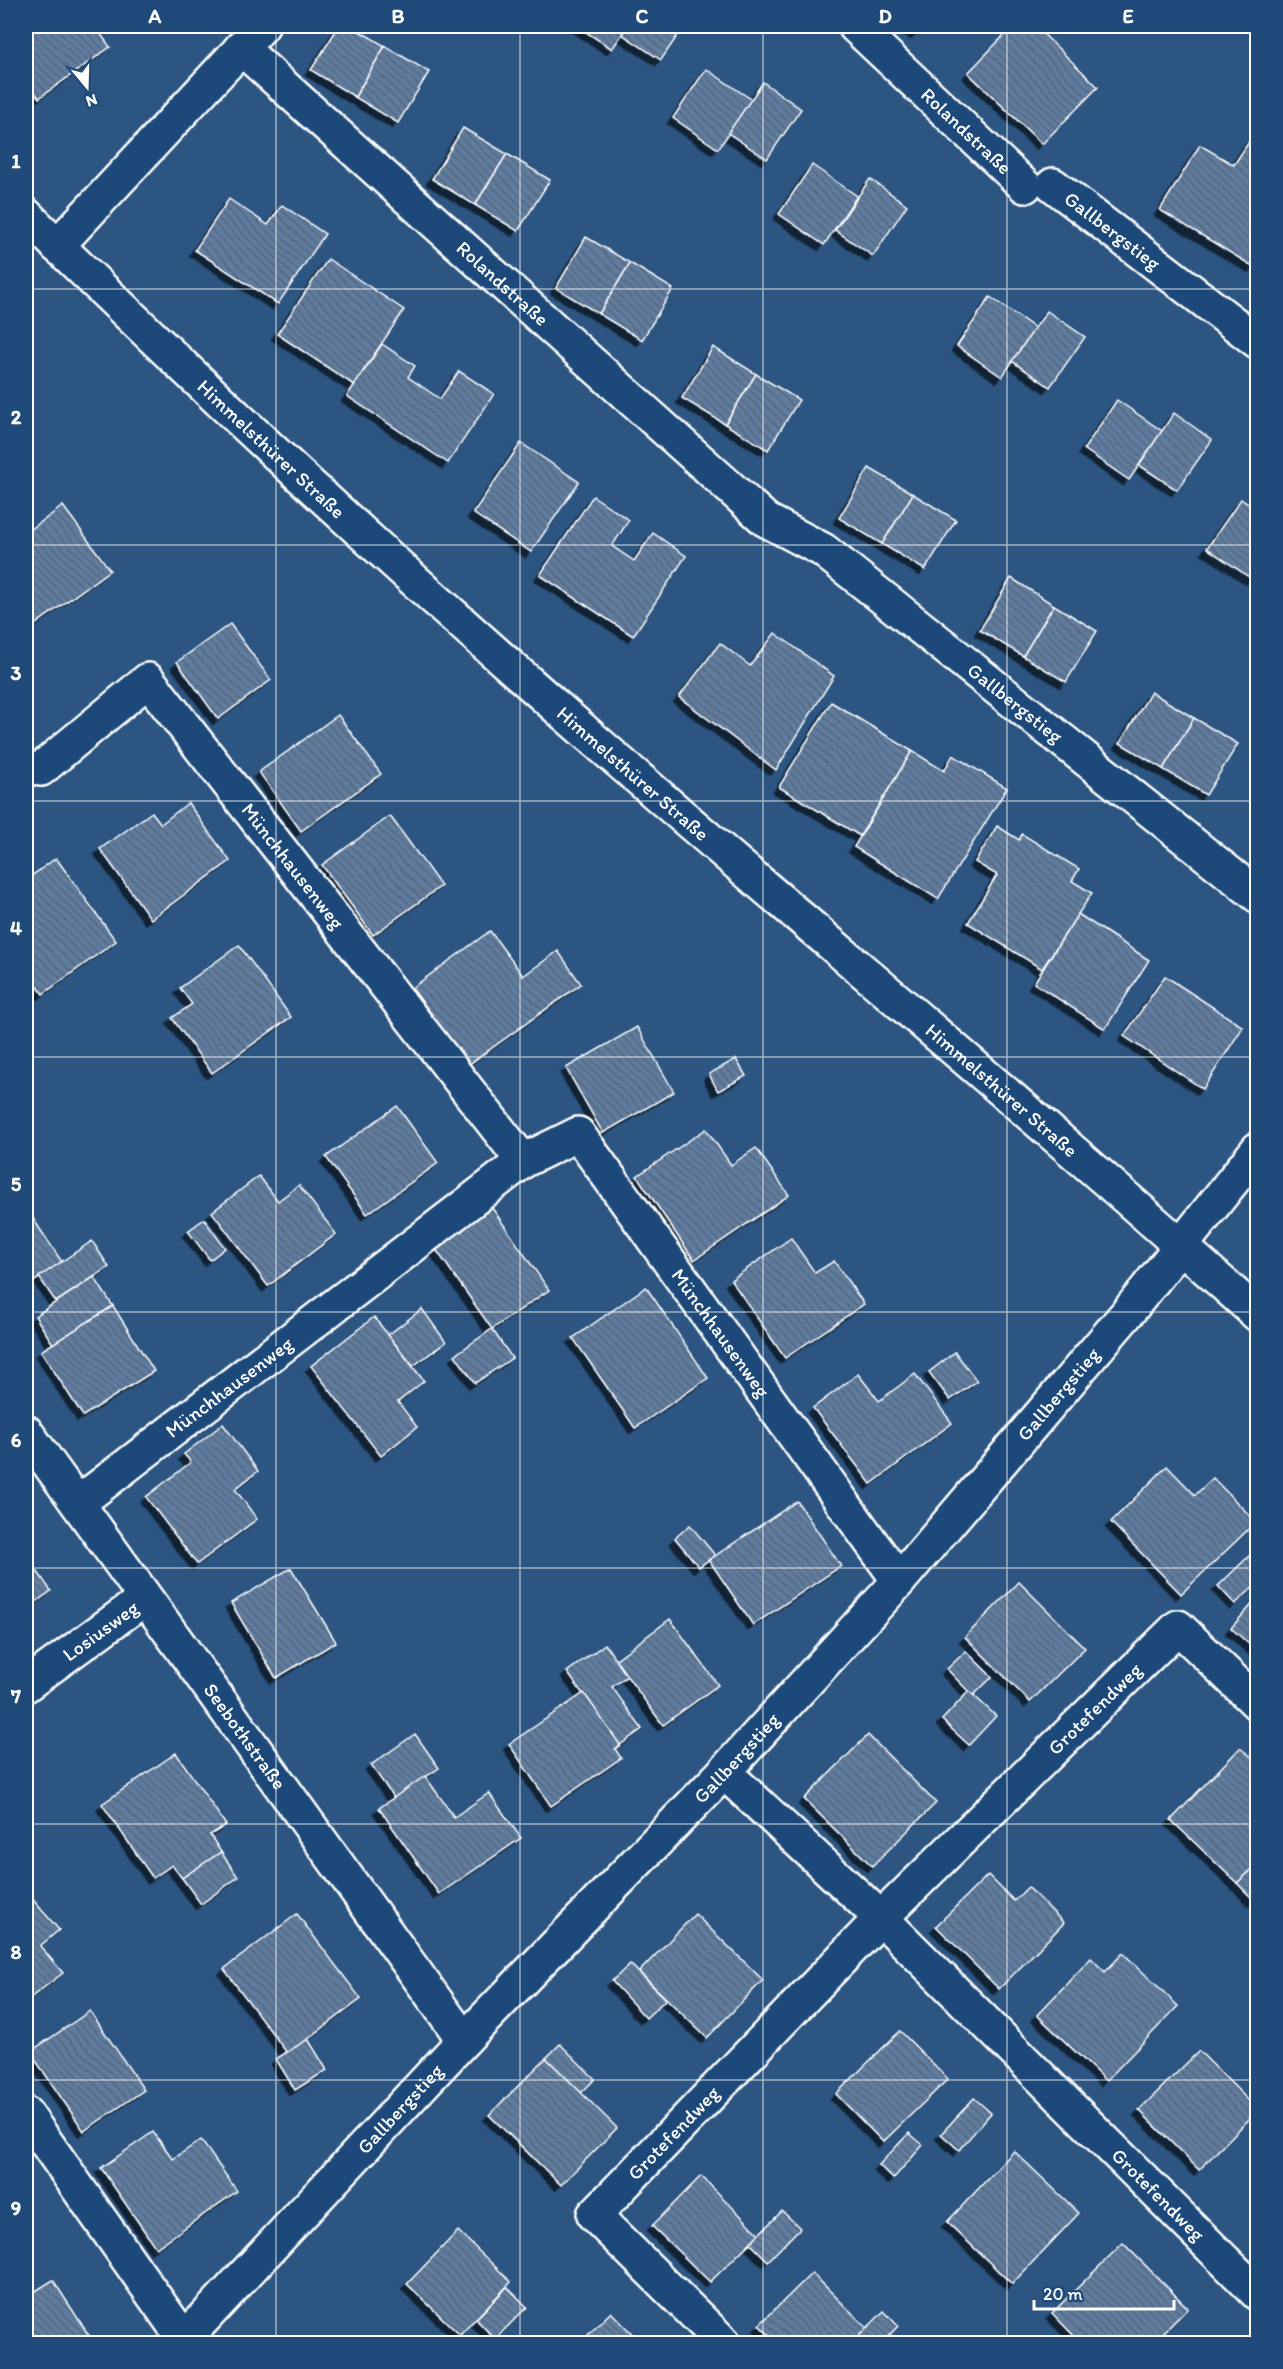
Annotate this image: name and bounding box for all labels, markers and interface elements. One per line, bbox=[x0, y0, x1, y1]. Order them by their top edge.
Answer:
text: A bbox=[148, 4, 162, 28]
text: B bbox=[392, 4, 405, 28]
text: C bbox=[636, 4, 649, 28]
text: D bbox=[878, 4, 892, 28]
text: E bbox=[1122, 4, 1134, 28]
north arrow bbox=[57, 57, 117, 117]
street label: Rolandstraße bbox=[916, 82, 1017, 179]
text: N bbox=[84, 90, 100, 111]
text: 1 bbox=[11, 149, 21, 173]
street label: Gallbergstieg bbox=[1060, 186, 1166, 276]
street label: Rolandstraße bbox=[452, 236, 554, 331]
street label: Himmelsthürer Straße bbox=[192, 374, 350, 524]
text: 2 bbox=[11, 405, 22, 429]
street label: Gallbergstieg bbox=[963, 658, 1068, 749]
text: 3 bbox=[11, 661, 22, 685]
street label: Himmelsthürer Straße bbox=[552, 701, 714, 846]
street label: Münchhausenweg bbox=[236, 798, 350, 934]
text: 4 bbox=[10, 916, 22, 940]
street label: Himmelsthürer Straße bbox=[921, 1018, 1083, 1162]
text: 5 bbox=[11, 1172, 22, 1196]
street label: Münchhausenweg bbox=[666, 1264, 776, 1403]
street label: Münchhausenweg bbox=[161, 1331, 298, 1443]
street label: Gallbergstieg bbox=[1012, 1342, 1105, 1446]
text: 6 bbox=[11, 1428, 22, 1452]
street label: Losiusweg bbox=[58, 1595, 144, 1666]
street label: Grotefendweg bbox=[1043, 1657, 1147, 1760]
street label: Seebothstraße bbox=[199, 1678, 292, 1794]
text: 7 bbox=[10, 1684, 21, 1708]
street label: Gallbergstieg bbox=[688, 1707, 785, 1808]
text: 8 bbox=[11, 1940, 22, 1964]
street label: Gallbergstieg bbox=[352, 2058, 448, 2159]
street label: Grotefendweg bbox=[622, 2080, 725, 2185]
street label: Grotefendweg bbox=[1107, 2143, 1210, 2247]
text: 9 bbox=[11, 2196, 21, 2220]
scale bar bbox=[1034, 2273, 1174, 2311]
text: 20 m bbox=[1043, 2283, 1083, 2305]

